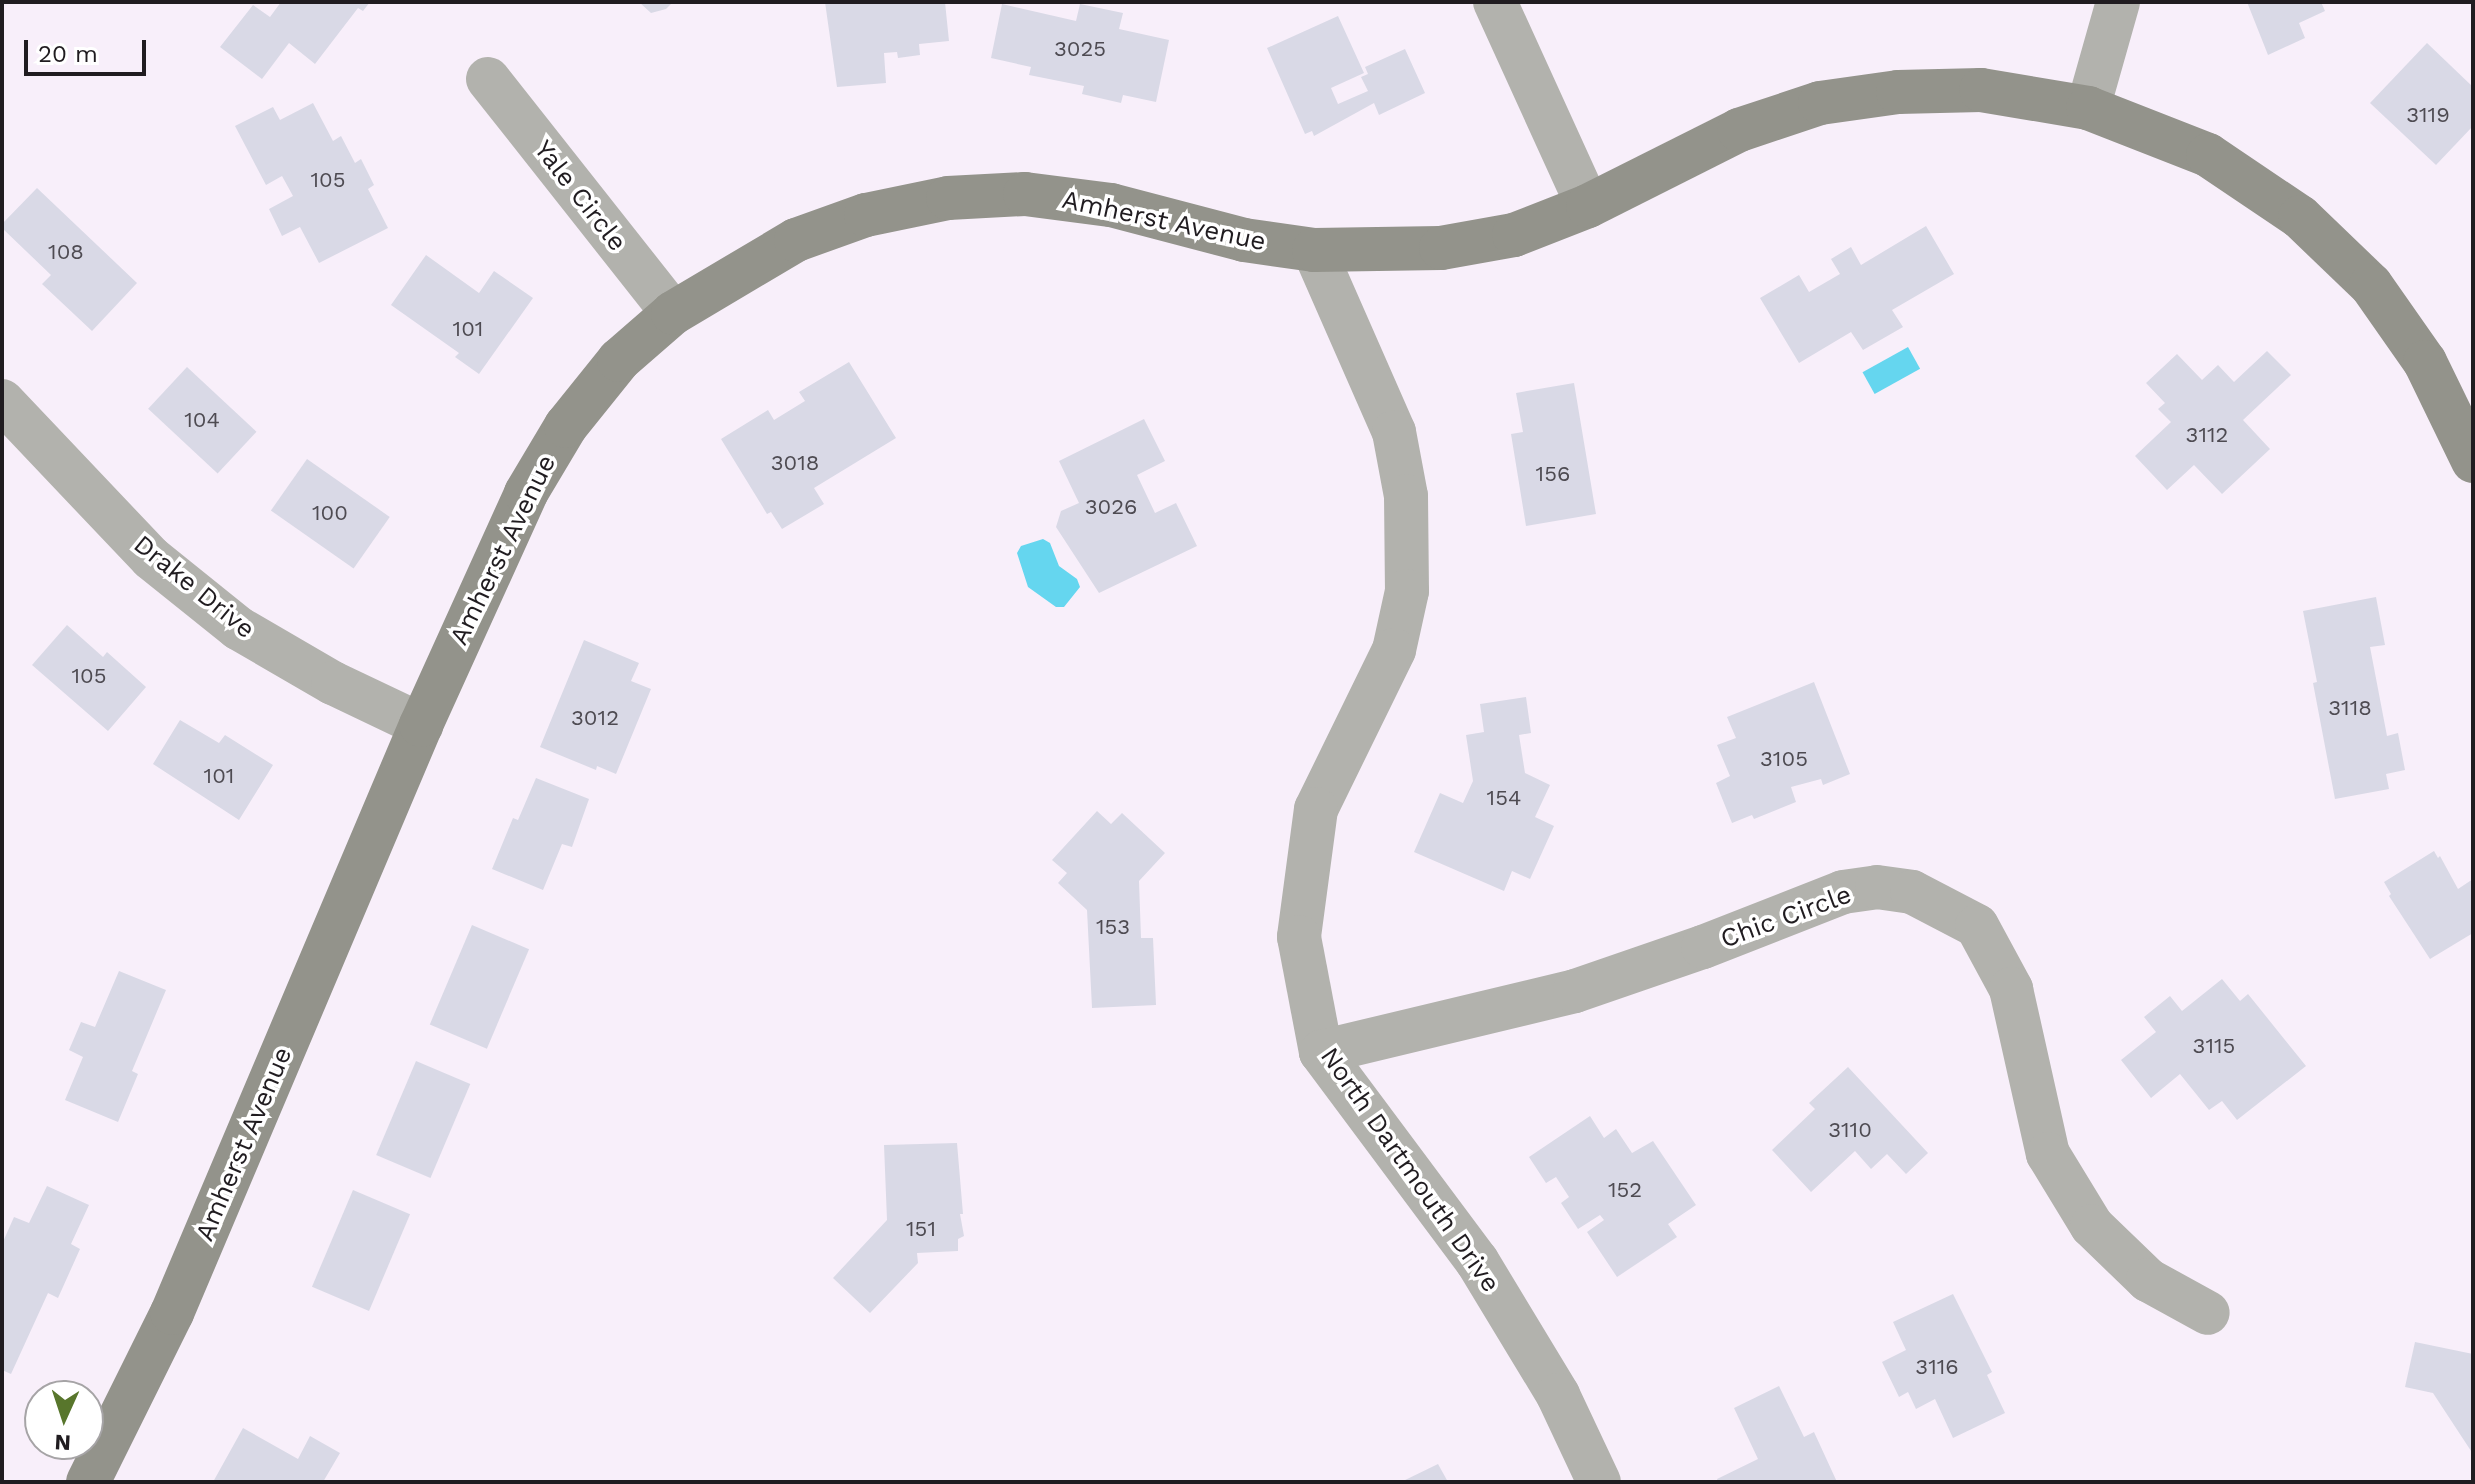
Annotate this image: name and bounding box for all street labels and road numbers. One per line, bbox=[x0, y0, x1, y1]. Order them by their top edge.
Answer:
street label: Yale Circle bbox=[527, 135, 633, 257]
street label: Amherst Avenue bbox=[1059, 184, 1269, 258]
street label: Amherst Avenue bbox=[443, 449, 563, 651]
street label: Drake Drive bbox=[127, 529, 261, 645]
street label: Chic Circle bbox=[1716, 879, 1856, 955]
street label: Amherst Avenue bbox=[189, 1042, 299, 1246]
street label: North Dartmouth Drive bbox=[1314, 1042, 1506, 1298]

